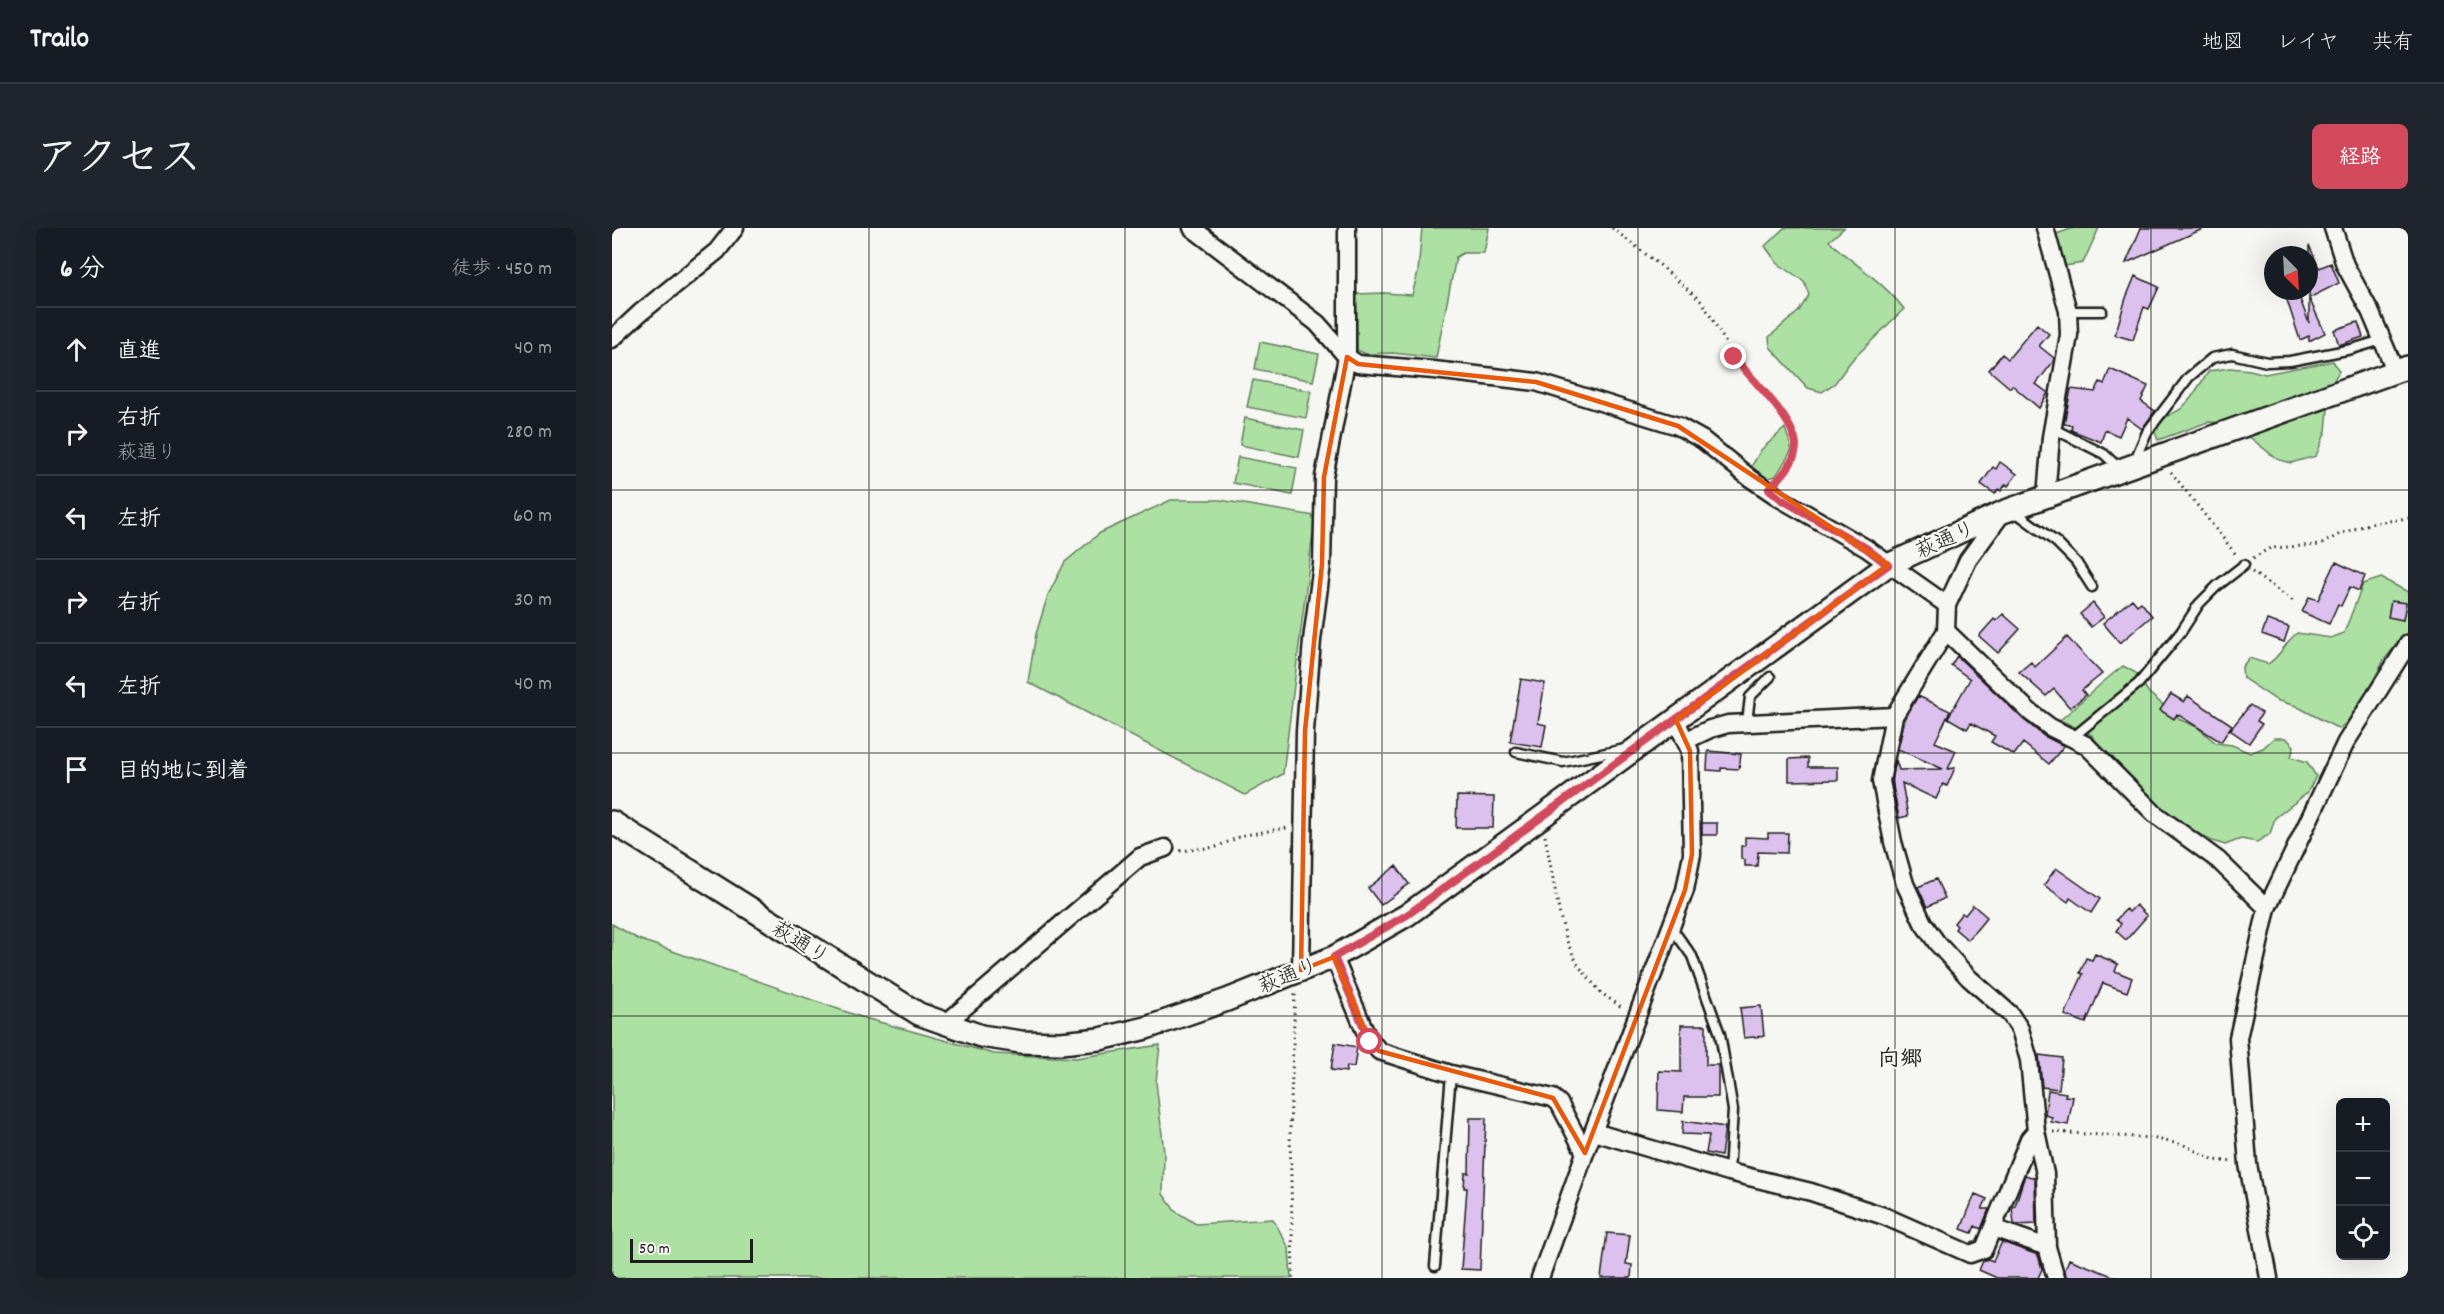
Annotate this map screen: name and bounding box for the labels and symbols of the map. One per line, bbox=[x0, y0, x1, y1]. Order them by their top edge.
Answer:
north arrow bbox=[2264, 246, 2318, 300]
route end bbox=[1720, 343, 1746, 369]
street label: 萩通り bbox=[1911, 515, 1981, 568]
street label: 萩通り bbox=[765, 915, 834, 974]
street label: 萩通り bbox=[1254, 952, 1324, 1003]
route start bbox=[1356, 1028, 1382, 1054]
district label: 向郷 bbox=[1878, 1045, 1922, 1076]
scale bar bbox=[630, 1236, 753, 1264]

